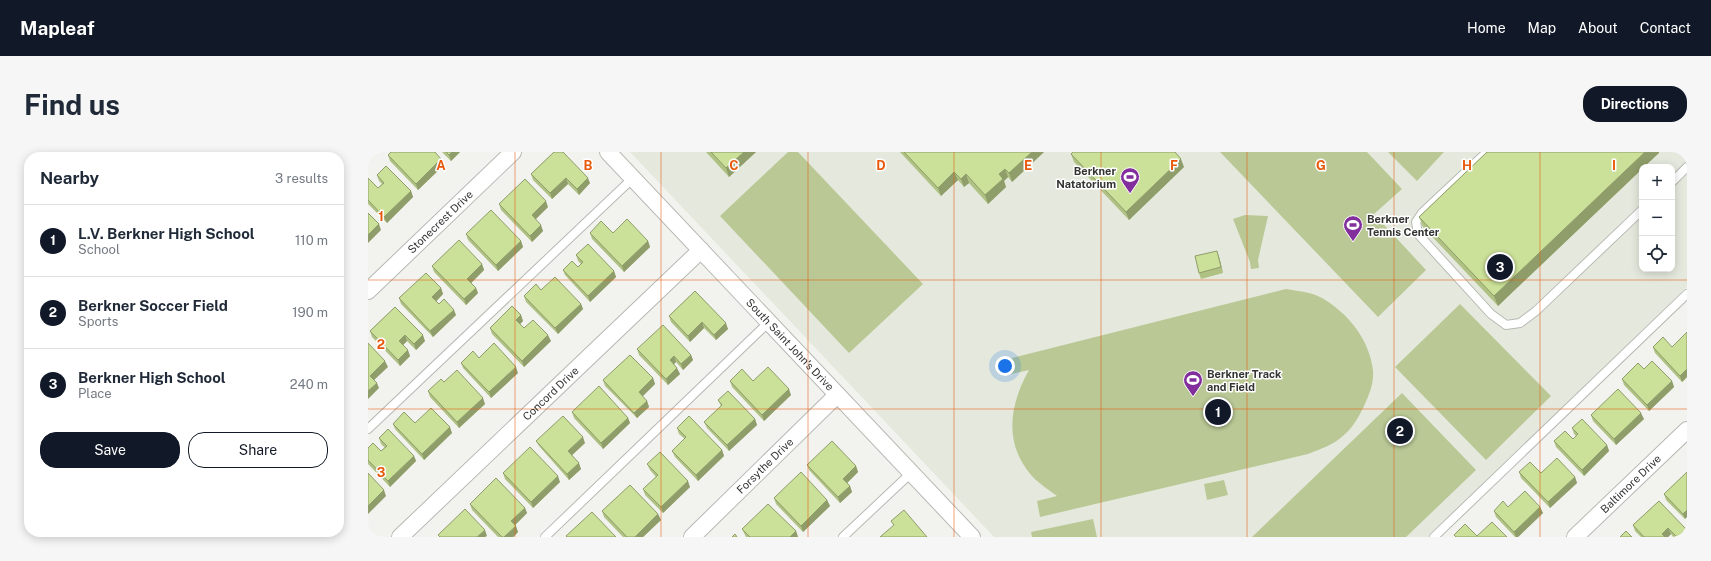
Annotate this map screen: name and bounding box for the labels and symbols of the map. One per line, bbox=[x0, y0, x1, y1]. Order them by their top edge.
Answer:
text: A bbox=[436, 158, 446, 173]
text: B bbox=[584, 158, 593, 173]
text: C bbox=[729, 158, 739, 173]
text: D bbox=[876, 158, 886, 173]
text: E bbox=[1024, 158, 1032, 173]
text: F bbox=[1170, 158, 1178, 173]
text: G bbox=[1316, 158, 1326, 173]
text: H bbox=[1462, 158, 1472, 173]
text: I bbox=[1612, 158, 1616, 173]
place label: Berkner Natatorium bbox=[1056, 165, 1116, 190]
sports icon: Berkner Natatorium bbox=[1119, 166, 1141, 194]
street label: Stonecrest Drive bbox=[405, 188, 475, 256]
text: 1 bbox=[378, 209, 384, 224]
place label: Berkner Tennis Center bbox=[1367, 213, 1440, 238]
sports icon: Berkner Tennis Center bbox=[1342, 214, 1364, 242]
pin: 3 bbox=[1487, 252, 1513, 282]
street label: South Saint John's Drive bbox=[744, 296, 836, 393]
text: 2 bbox=[377, 337, 385, 352]
your location bbox=[995, 356, 1015, 376]
street label: Concord Drive bbox=[520, 364, 581, 423]
place label: Berkner Track and Field bbox=[1207, 368, 1282, 393]
sports icon: Berkner Track and Field bbox=[1182, 369, 1204, 397]
pin: 1 bbox=[1205, 397, 1231, 427]
pin: 2 bbox=[1387, 416, 1413, 446]
street label: Forsythe Drive bbox=[734, 435, 796, 496]
street label: Baltimore Drive bbox=[1598, 452, 1663, 515]
text: 3 bbox=[377, 465, 386, 480]

